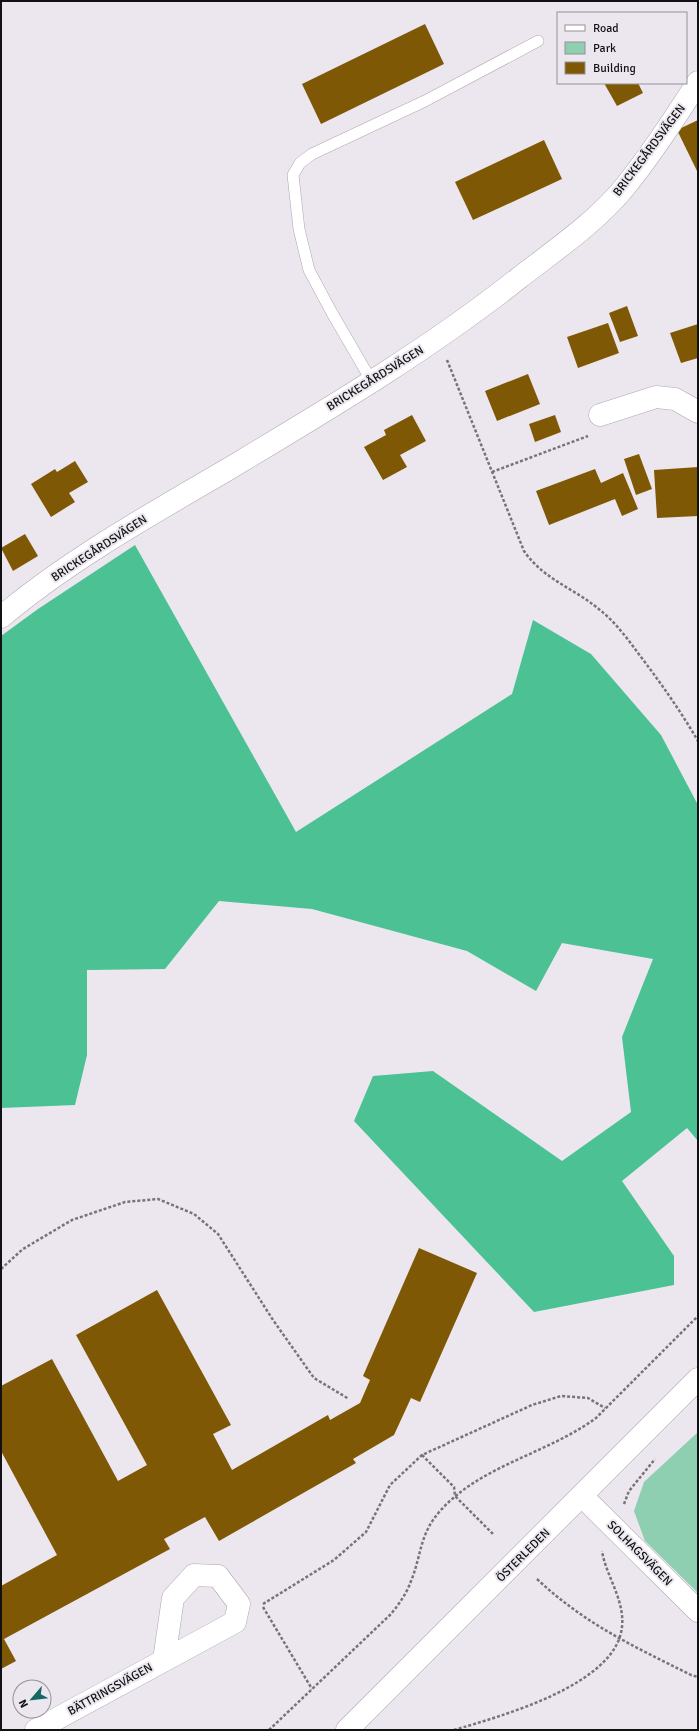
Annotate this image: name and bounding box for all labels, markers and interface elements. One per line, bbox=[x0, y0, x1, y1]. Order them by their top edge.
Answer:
legend bbox=[557, 12, 687, 84]
text: Road bbox=[593, 21, 619, 36]
text: Park bbox=[593, 41, 616, 56]
text: Building bbox=[593, 61, 636, 76]
street label: BRICKEGÅRDSVÄGEN bbox=[610, 101, 689, 199]
street label: BRICKEGÅRDSVÄGEN bbox=[324, 343, 427, 414]
street label: BRICKEGÅRDSVÄGEN bbox=[48, 512, 150, 585]
street label: SOLHAGSVÄGEN bbox=[604, 1518, 675, 1589]
street label: ÖSTERLEDEN bbox=[493, 1525, 553, 1585]
street label: BÄTTRINGSVÄGEN bbox=[65, 1660, 155, 1719]
north arrow bbox=[12, 1679, 52, 1719]
text: N bbox=[16, 1697, 31, 1710]

